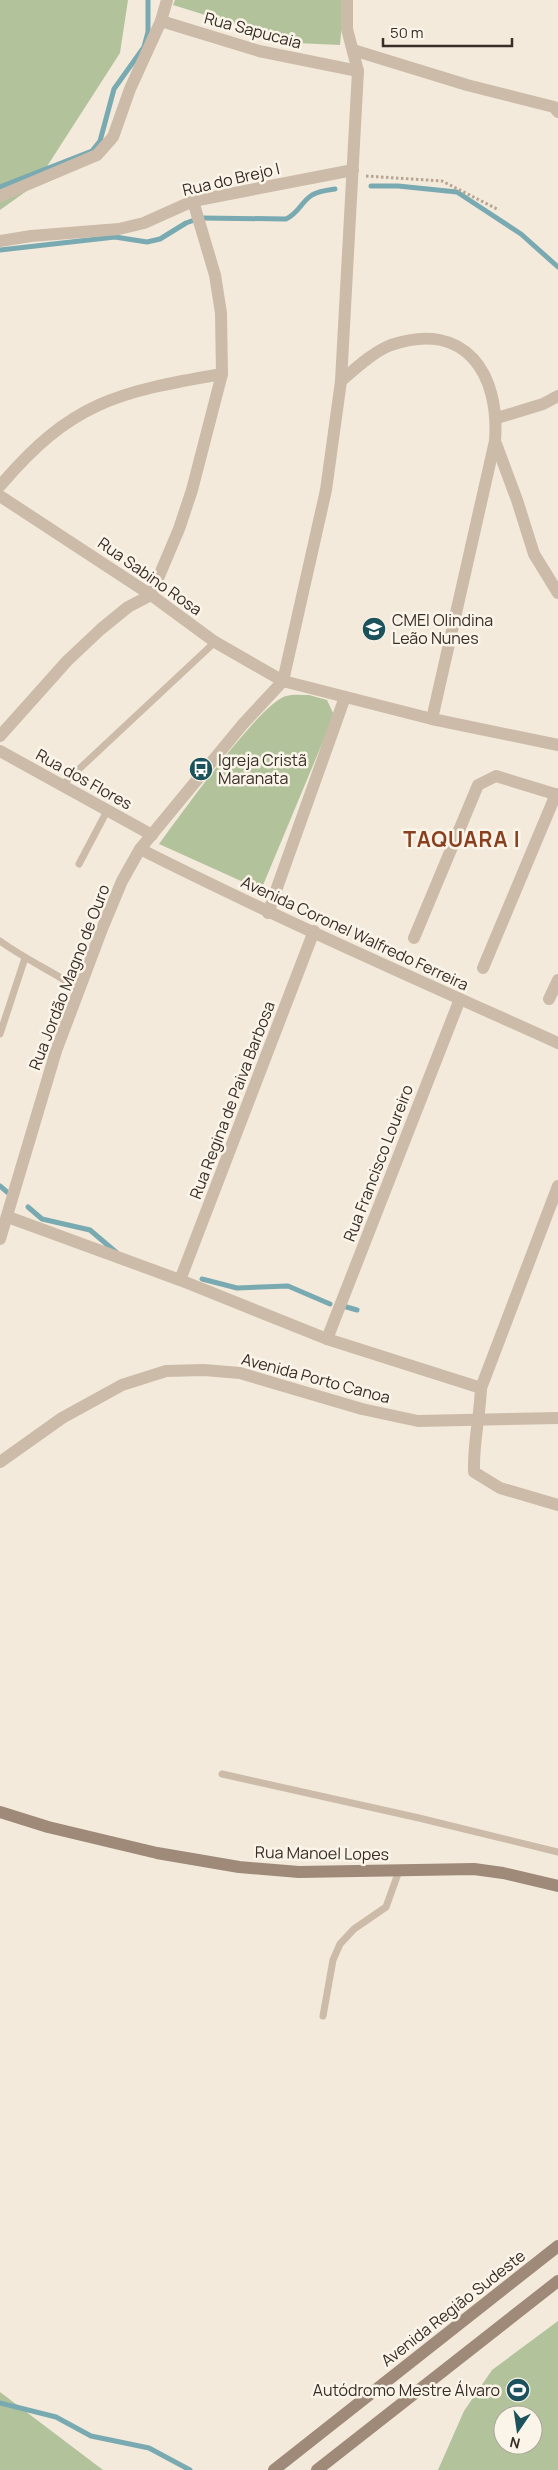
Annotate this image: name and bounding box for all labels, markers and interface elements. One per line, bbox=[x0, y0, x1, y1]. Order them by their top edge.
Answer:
street label: Rua Sapucaia bbox=[202, 6, 304, 54]
scale bar bbox=[383, 15, 512, 47]
text: 50 m bbox=[390, 22, 424, 43]
street label: Rua do Brejo I bbox=[180, 157, 282, 201]
street label: Rua Sabino Rosa bbox=[94, 532, 206, 620]
place label: CMEI Olindina Leão Nunes bbox=[392, 609, 493, 649]
school or university icon: CMEI Olindina Leão Nunes bbox=[361, 616, 387, 642]
street label: Rua dos Flores bbox=[32, 743, 136, 815]
place label: Igreja Cristã Maranata bbox=[218, 749, 307, 789]
bus stop icon: Igreja Cristã Maranata bbox=[188, 756, 214, 782]
district label: TAQUARA I bbox=[403, 825, 521, 853]
street label: Avenida Coronel Walfredo Ferreira bbox=[238, 871, 472, 995]
street label: Rua Jordão Magno de Ouro bbox=[23, 881, 115, 1073]
street label: Rua Regina de Paiva Barbosa bbox=[184, 998, 280, 1202]
street label: Rua Francisco Loureiro bbox=[338, 1081, 418, 1245]
street label: Avenida Porto Canoa bbox=[239, 1348, 393, 1408]
street label: Rua Manoel Lopes bbox=[255, 1841, 389, 1865]
street label: Avenida Região Sudeste bbox=[376, 2245, 530, 2371]
sports icon: Autódromo Mestre Álvaro bbox=[505, 2377, 531, 2403]
place label: Autódromo Mestre Álvaro bbox=[313, 2379, 500, 2401]
north arrow bbox=[493, 2405, 543, 2455]
text: N bbox=[508, 2433, 522, 2454]

